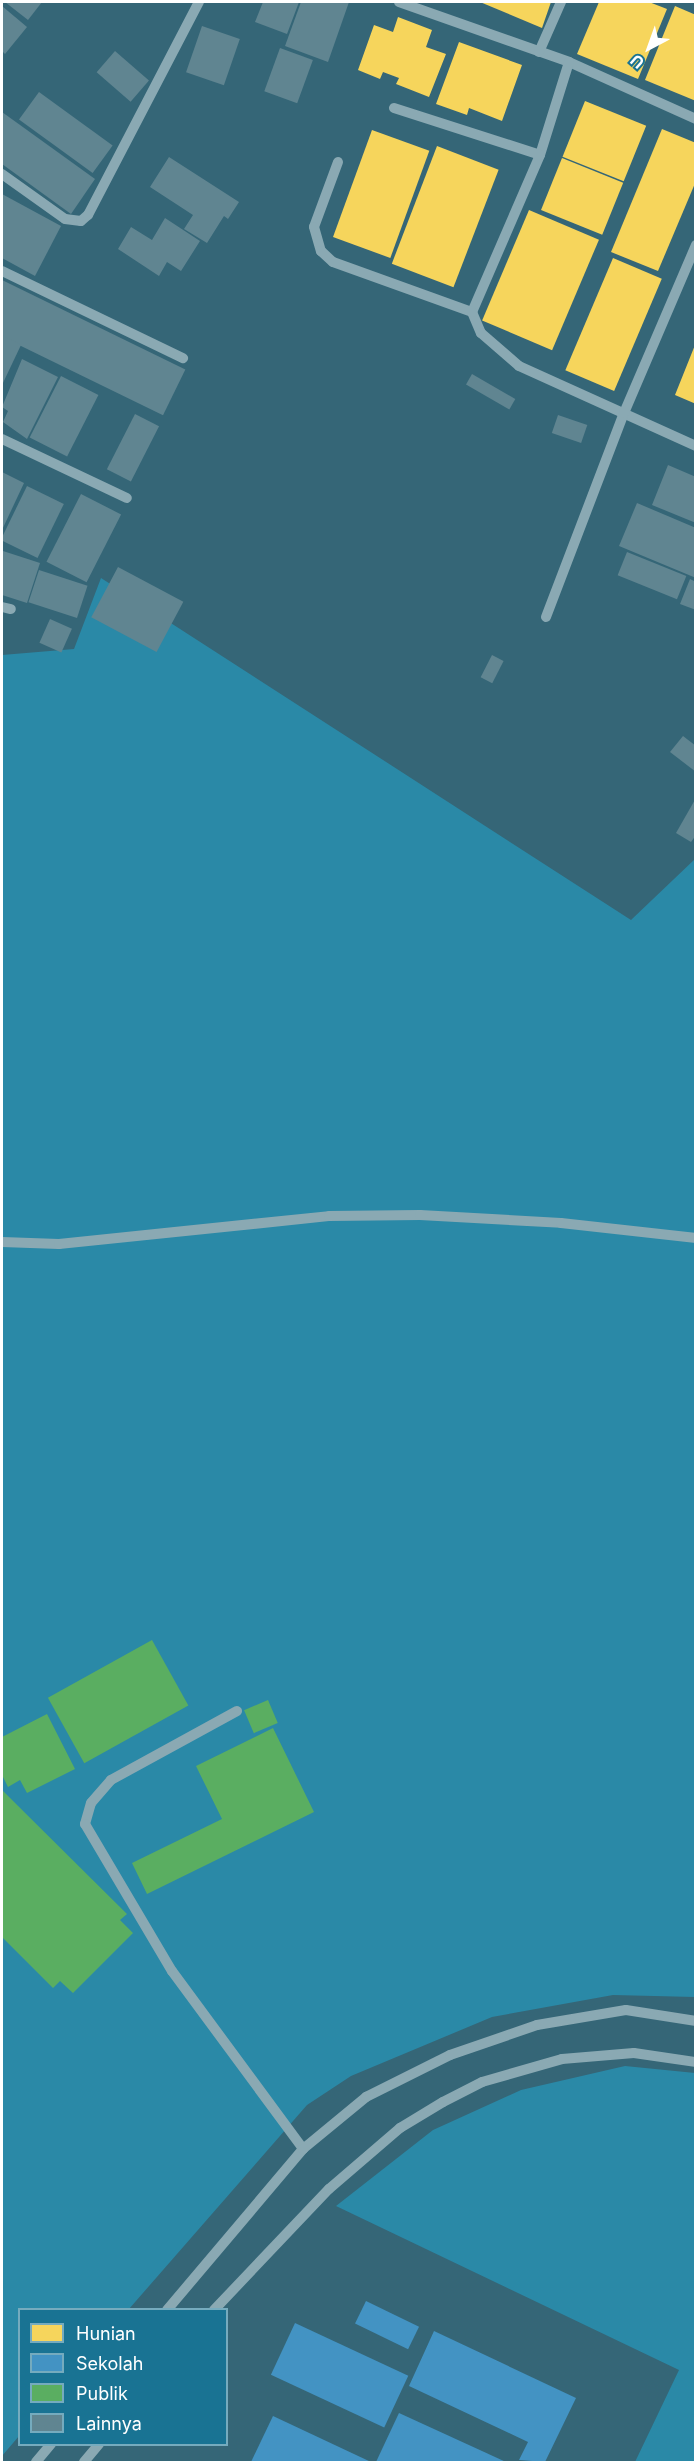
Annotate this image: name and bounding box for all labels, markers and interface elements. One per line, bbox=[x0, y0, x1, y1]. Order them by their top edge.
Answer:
north arrow bbox=[619, 18, 679, 78]
text: U bbox=[626, 50, 648, 73]
legend bbox=[18, 2308, 228, 2446]
text: Hunian bbox=[76, 2323, 136, 2344]
text: Sekolah bbox=[76, 2353, 143, 2374]
text: Publik bbox=[76, 2383, 128, 2404]
text: Lainnya bbox=[76, 2413, 142, 2434]

